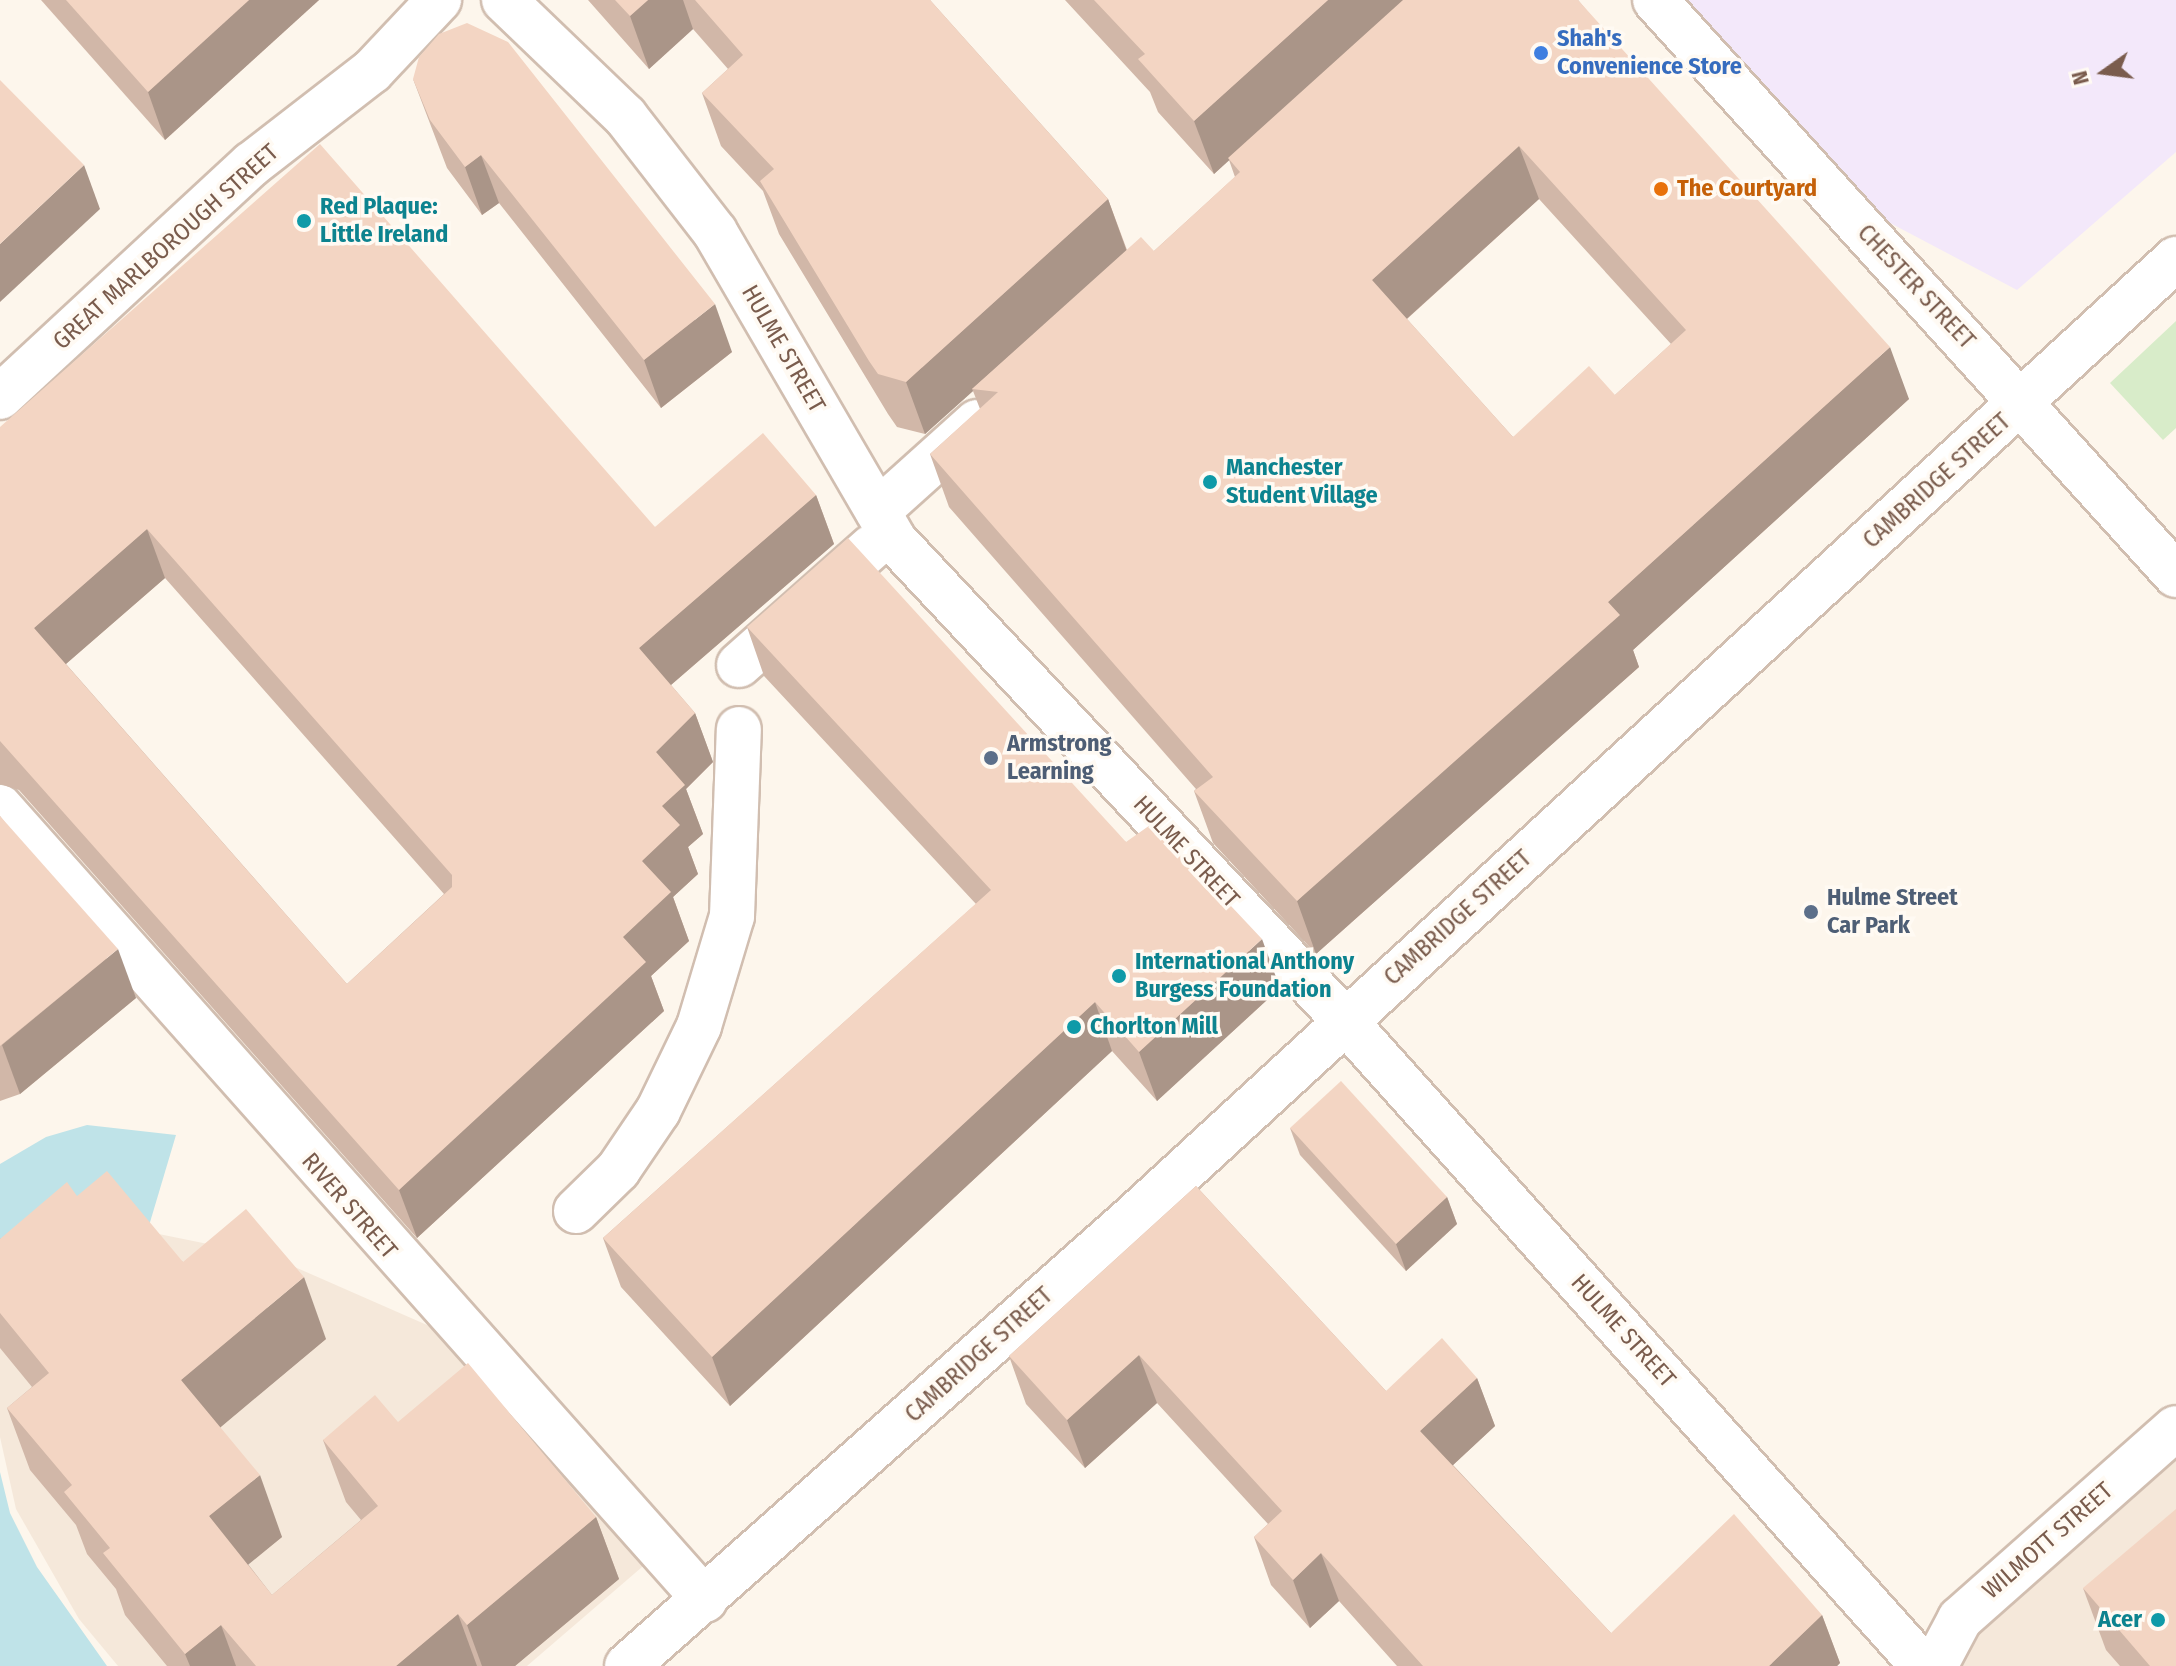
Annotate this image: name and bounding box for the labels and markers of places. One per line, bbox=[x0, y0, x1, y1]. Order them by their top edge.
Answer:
place label: Shah's Convenience Store bbox=[1557, 25, 1742, 81]
marker: Shah's Convenience Store bbox=[1532, 44, 1550, 62]
place label: The Courtyard bbox=[1677, 175, 1817, 203]
marker: The Courtyard bbox=[1652, 180, 1670, 198]
place label: Red Plaque: Little Ireland bbox=[320, 193, 448, 249]
marker: Red Plaque: Little Ireland bbox=[295, 212, 313, 230]
place label: Manchester Student Village bbox=[1226, 454, 1378, 510]
marker: Manchester Student Village bbox=[1201, 473, 1219, 491]
place label: Armstrong Learning bbox=[1007, 730, 1112, 786]
marker: Armstrong Learning bbox=[982, 749, 1000, 767]
place label: Hulme Street Car Park bbox=[1827, 884, 1958, 940]
marker: Hulme Street Car Park bbox=[1802, 903, 1820, 921]
place label: International Anthony Burgess Foundation bbox=[1135, 948, 1354, 1004]
marker: International Anthony Burgess Foundation bbox=[1110, 967, 1128, 985]
place label: Chorlton Mill bbox=[1090, 1013, 1218, 1041]
marker: Chorlton Mill bbox=[1065, 1018, 1083, 1036]
place label: Acer bbox=[2098, 1606, 2142, 1634]
marker: Acer bbox=[2149, 1611, 2167, 1629]

